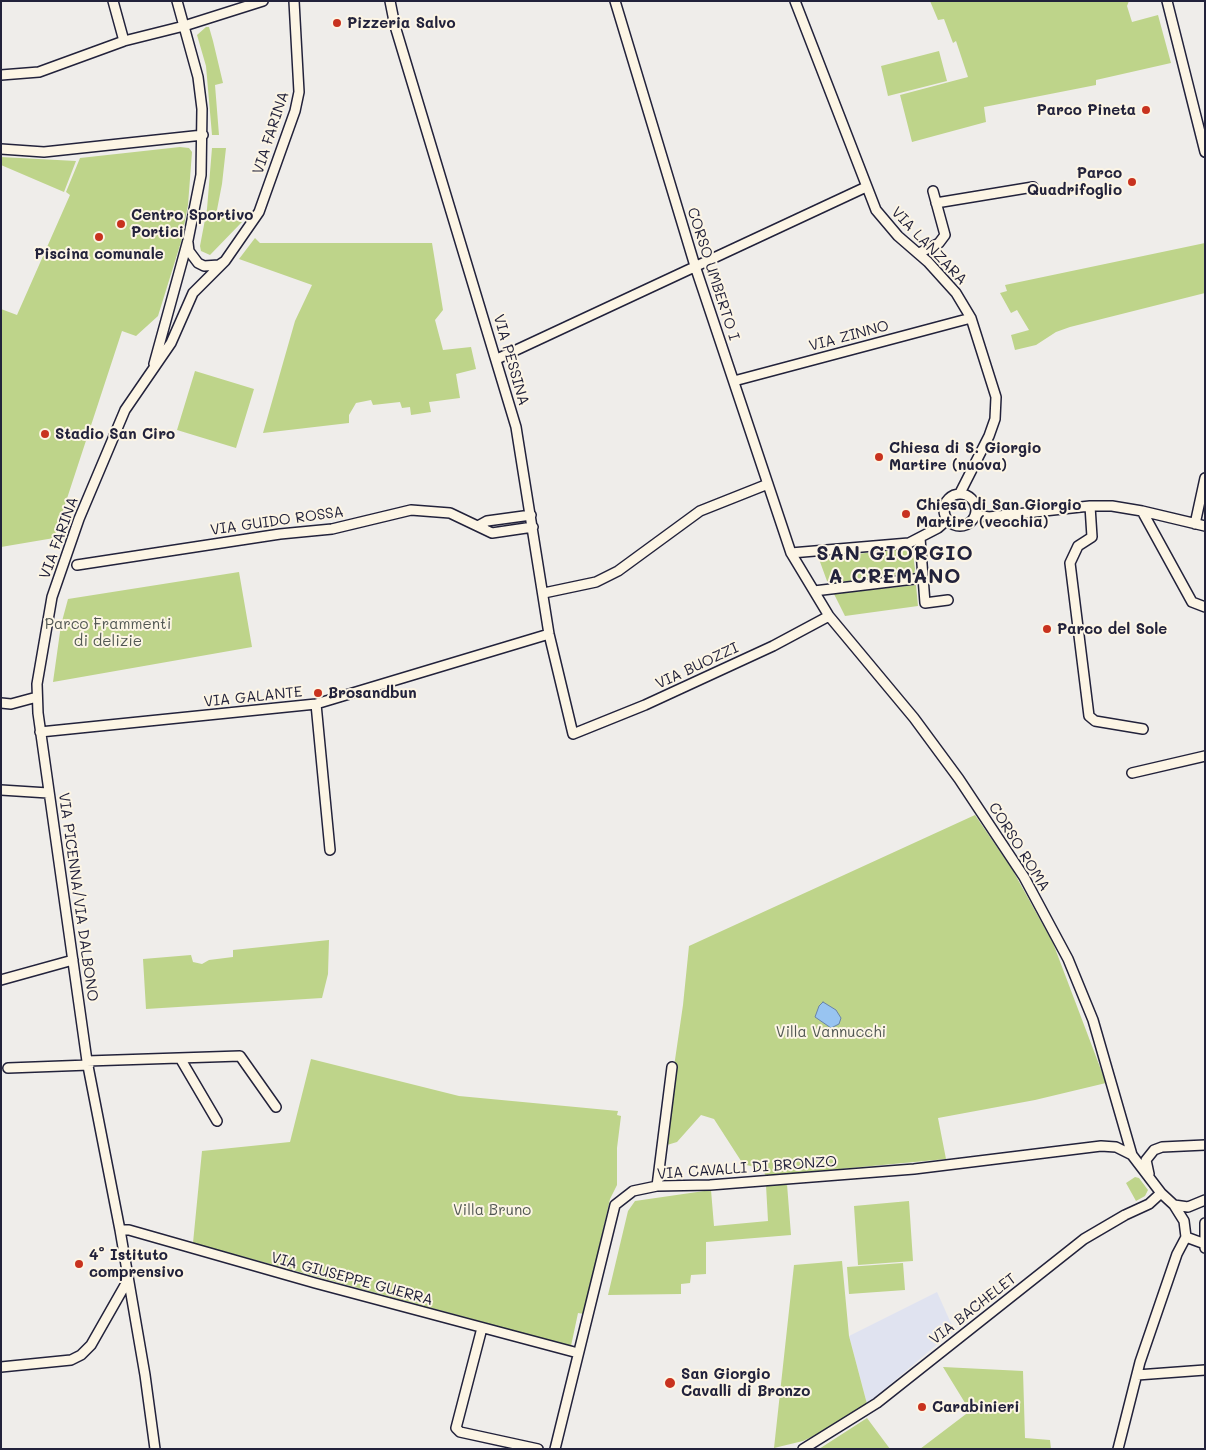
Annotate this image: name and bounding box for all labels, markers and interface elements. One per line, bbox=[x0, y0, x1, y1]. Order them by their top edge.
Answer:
place label: Pizzeria Salvo bbox=[347, 14, 456, 32]
marker: Pizzeria Salvo bbox=[331, 17, 343, 29]
street label: VIA FARINA bbox=[249, 89, 293, 177]
place label: Parco Pineta bbox=[1037, 101, 1136, 119]
marker: Parco Pineta bbox=[1140, 104, 1152, 116]
place label: Parco Quadrifoglio bbox=[1027, 164, 1122, 199]
marker: Parco Quadrifoglio bbox=[1126, 176, 1138, 188]
street label: VIA LANZARA bbox=[887, 203, 971, 289]
street label: CORSO UMBERTO I bbox=[683, 205, 743, 343]
place label: Centro Sportivo Portici bbox=[131, 206, 253, 241]
marker: Centro Sportivo Portici bbox=[115, 218, 127, 230]
marker: Piscina comunale bbox=[93, 231, 105, 243]
place label: Piscina comunale bbox=[34, 245, 164, 263]
street label: VIA PESSINA bbox=[489, 312, 533, 408]
street label: VIA ZINNO bbox=[807, 317, 891, 355]
place label: Stadio San Ciro bbox=[55, 425, 175, 443]
marker: Stadio San Ciro bbox=[39, 428, 51, 440]
place label: Chiesa di S. Giorgio Martire (nuova) bbox=[889, 439, 1041, 474]
marker: Chiesa di S. Giorgio Martire (nuova) bbox=[873, 451, 885, 463]
street label: VIA FARINA bbox=[36, 494, 82, 582]
place label: Chiesa di San Giorgio Martire (vecchia) bbox=[916, 496, 1081, 531]
street label: VIA GUIDO ROSSA bbox=[209, 503, 345, 539]
marker: Chiesa di San Giorgio Martire (vecchia) bbox=[900, 508, 912, 520]
district label: SAN GIORGIO A CREMANO bbox=[815, 542, 975, 589]
park label: Parco Frammenti di delizie bbox=[45, 615, 171, 650]
place label: Parco del Sole bbox=[1057, 620, 1167, 638]
marker: Parco del Sole bbox=[1041, 623, 1053, 635]
street label: VIA BUOZZI bbox=[653, 639, 741, 693]
street label: VIA GALANTE bbox=[203, 683, 303, 711]
place label: Brosandbun bbox=[328, 684, 417, 702]
marker: Brosandbun bbox=[312, 687, 324, 699]
street label: VIA PICENNA/VIA DALBONO bbox=[54, 791, 102, 1003]
street label: CORSO ROMA bbox=[985, 799, 1053, 895]
park label: Villa Vannucchi bbox=[776, 1023, 886, 1041]
street label: VIA CAVALLI DI BRONZO bbox=[656, 1153, 838, 1183]
park label: Villa Bruno bbox=[453, 1201, 531, 1219]
place label: 4° Istituto comprensivo bbox=[89, 1246, 184, 1281]
street label: VIA GIUSEPPE GUERRA bbox=[269, 1249, 435, 1309]
marker: 4° Istituto comprensivo bbox=[73, 1258, 85, 1270]
street label: VIA BACHELET bbox=[926, 1270, 1020, 1348]
place label: San Giorgio Cavalli di Bronzo bbox=[681, 1365, 810, 1400]
marker: San Giorgio Cavalli di Bronzo bbox=[663, 1376, 677, 1390]
place label: Carabinieri bbox=[932, 1398, 1019, 1416]
marker: Carabinieri bbox=[916, 1401, 928, 1413]

